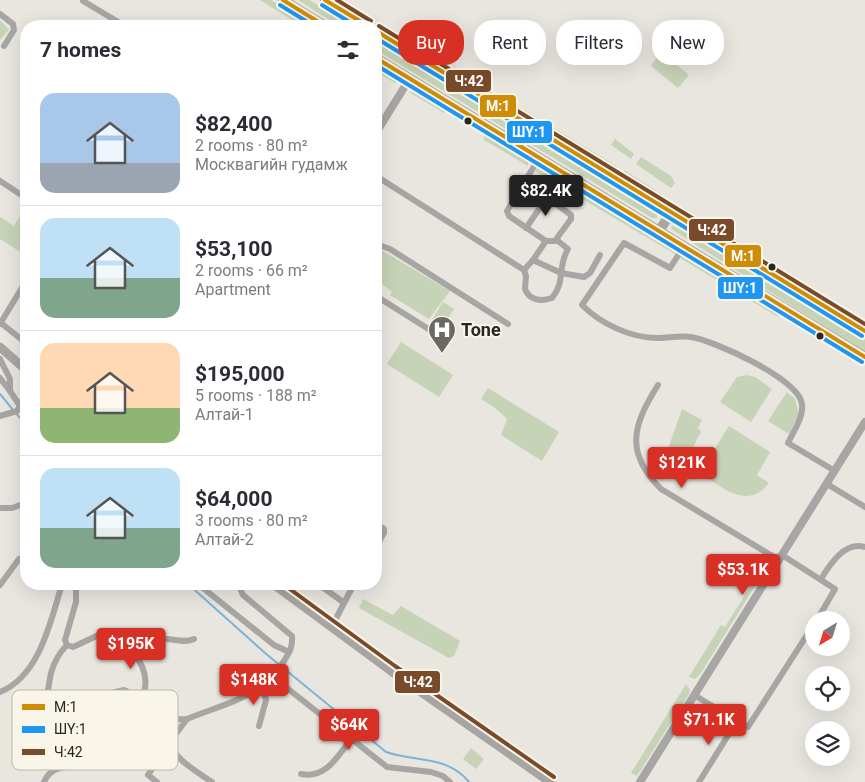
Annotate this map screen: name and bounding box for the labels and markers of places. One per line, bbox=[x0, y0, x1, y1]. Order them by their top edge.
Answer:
unlabelled marker bbox=[463, 116, 473, 126]
pin: $82.4K bbox=[505, 174, 587, 217]
unlabelled marker bbox=[767, 262, 777, 272]
hospital icon: Tone bbox=[427, 315, 457, 354]
place label: Tone bbox=[461, 319, 501, 340]
unlabelled marker bbox=[815, 331, 825, 341]
pin: $121K bbox=[647, 446, 717, 489]
pin: $53.1K bbox=[702, 554, 784, 596]
pin: $195K bbox=[96, 628, 166, 670]
pin: $148K bbox=[219, 664, 289, 706]
pin: $71.1K bbox=[668, 704, 750, 746]
pin: $64K bbox=[319, 708, 379, 751]

